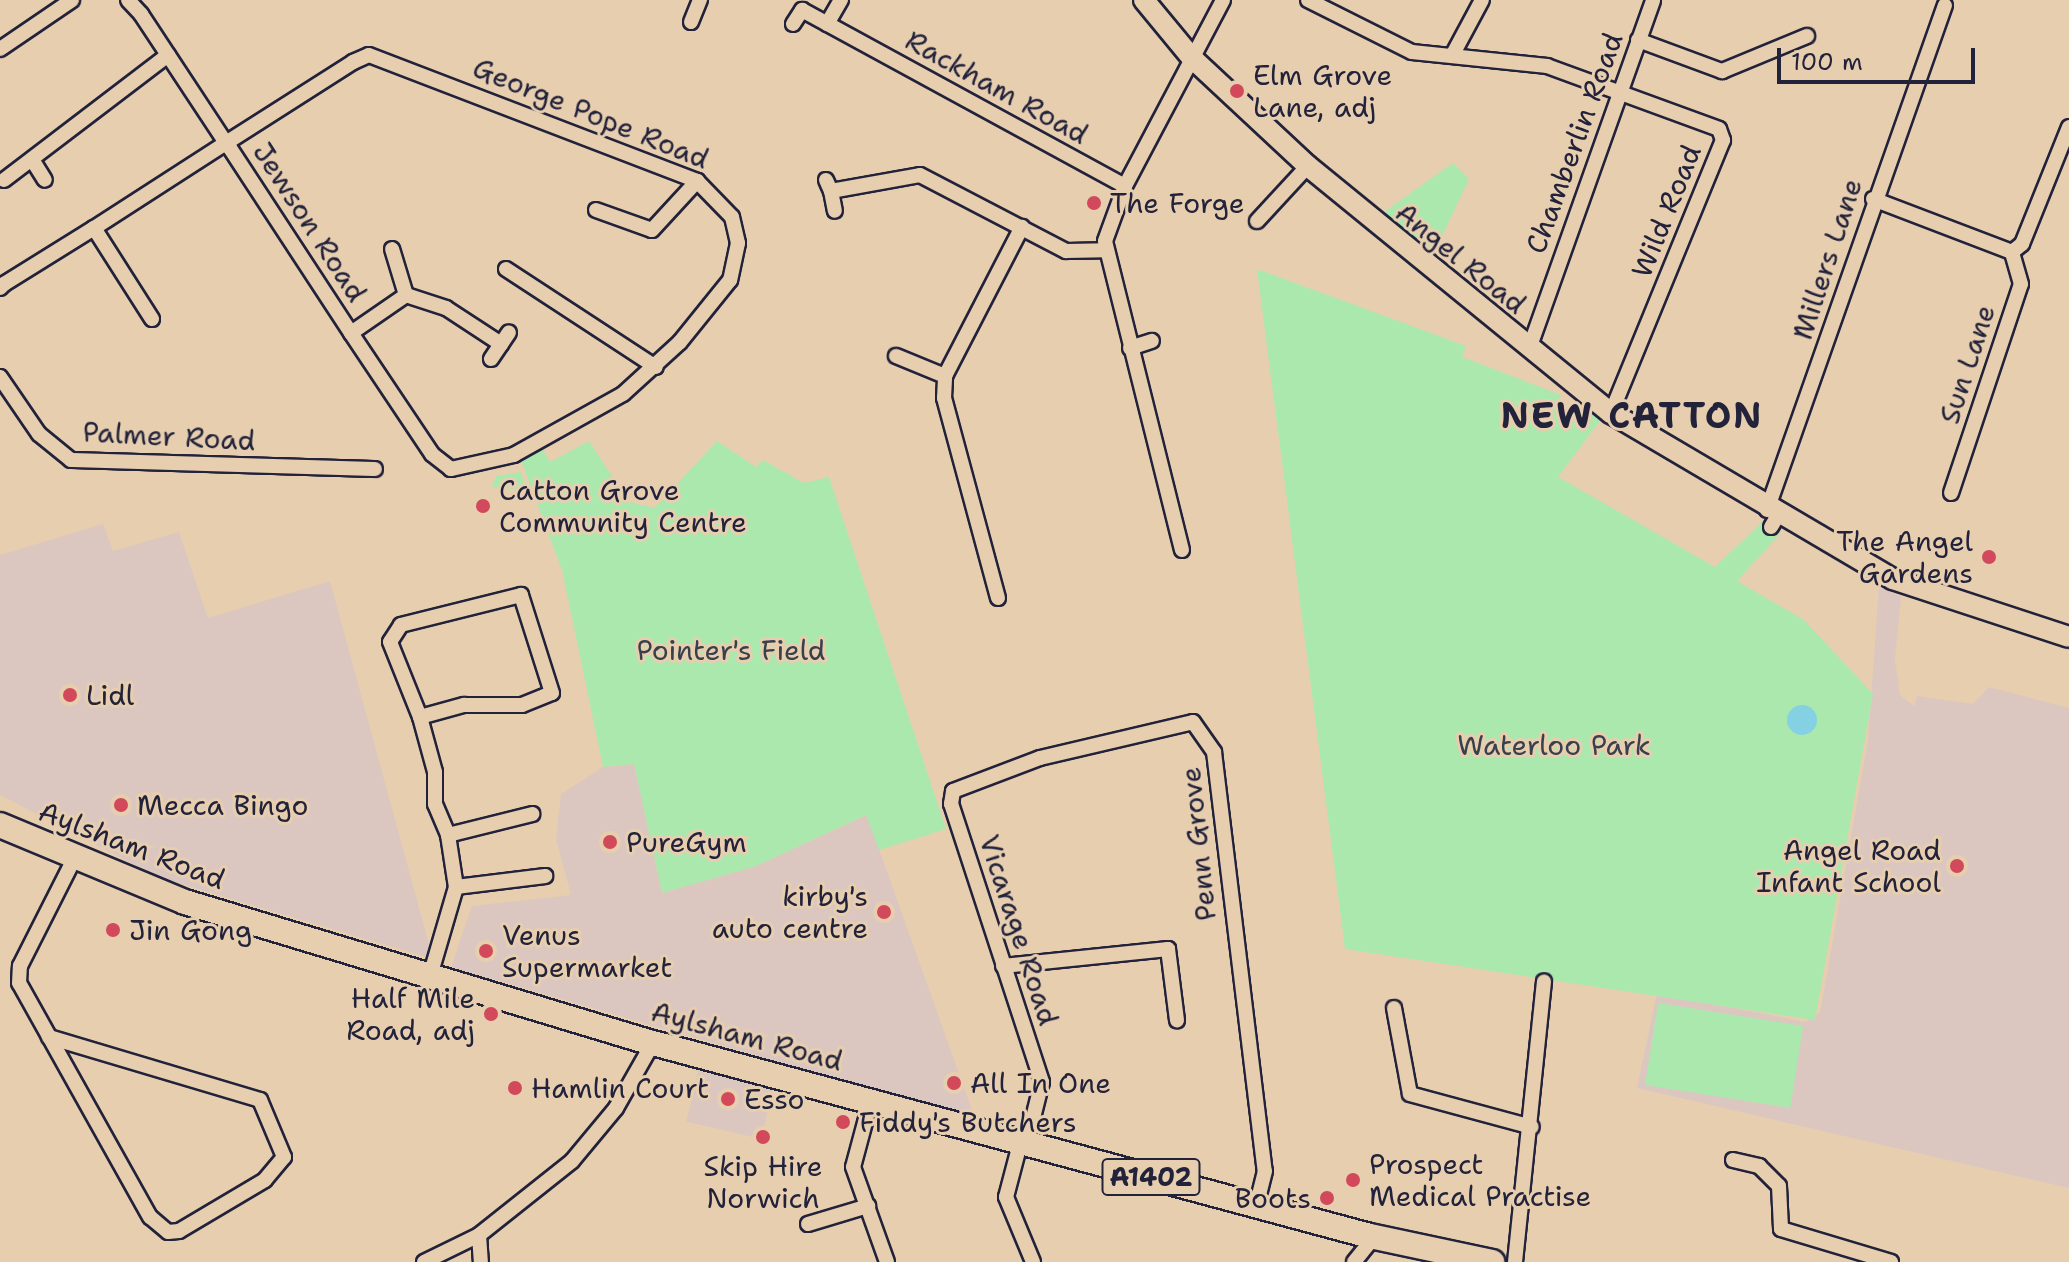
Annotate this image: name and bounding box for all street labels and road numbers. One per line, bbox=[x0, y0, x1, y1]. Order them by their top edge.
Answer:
street label: Rackham Road bbox=[900, 23, 1094, 151]
street label: Chamberlin Road bbox=[1518, 28, 1630, 258]
street label: George Pope Road bbox=[468, 50, 714, 176]
street label: Jewson Road bbox=[246, 136, 374, 308]
street label: Wild Road bbox=[1624, 140, 1708, 282]
street label: Millers Lane bbox=[1785, 174, 1869, 344]
street label: Angel Road bbox=[1389, 195, 1533, 321]
street label: Sun Lane bbox=[1932, 300, 2002, 428]
street label: Palmer Road bbox=[82, 415, 256, 457]
street label: Penn Grove bbox=[1173, 765, 1223, 923]
street label: Aylsham Road bbox=[34, 794, 230, 896]
street label: Vicarage Road bbox=[972, 831, 1066, 1029]
street label: Aylsham Road bbox=[648, 994, 846, 1078]
road number: A1402 bbox=[1101, 1155, 1201, 1199]

